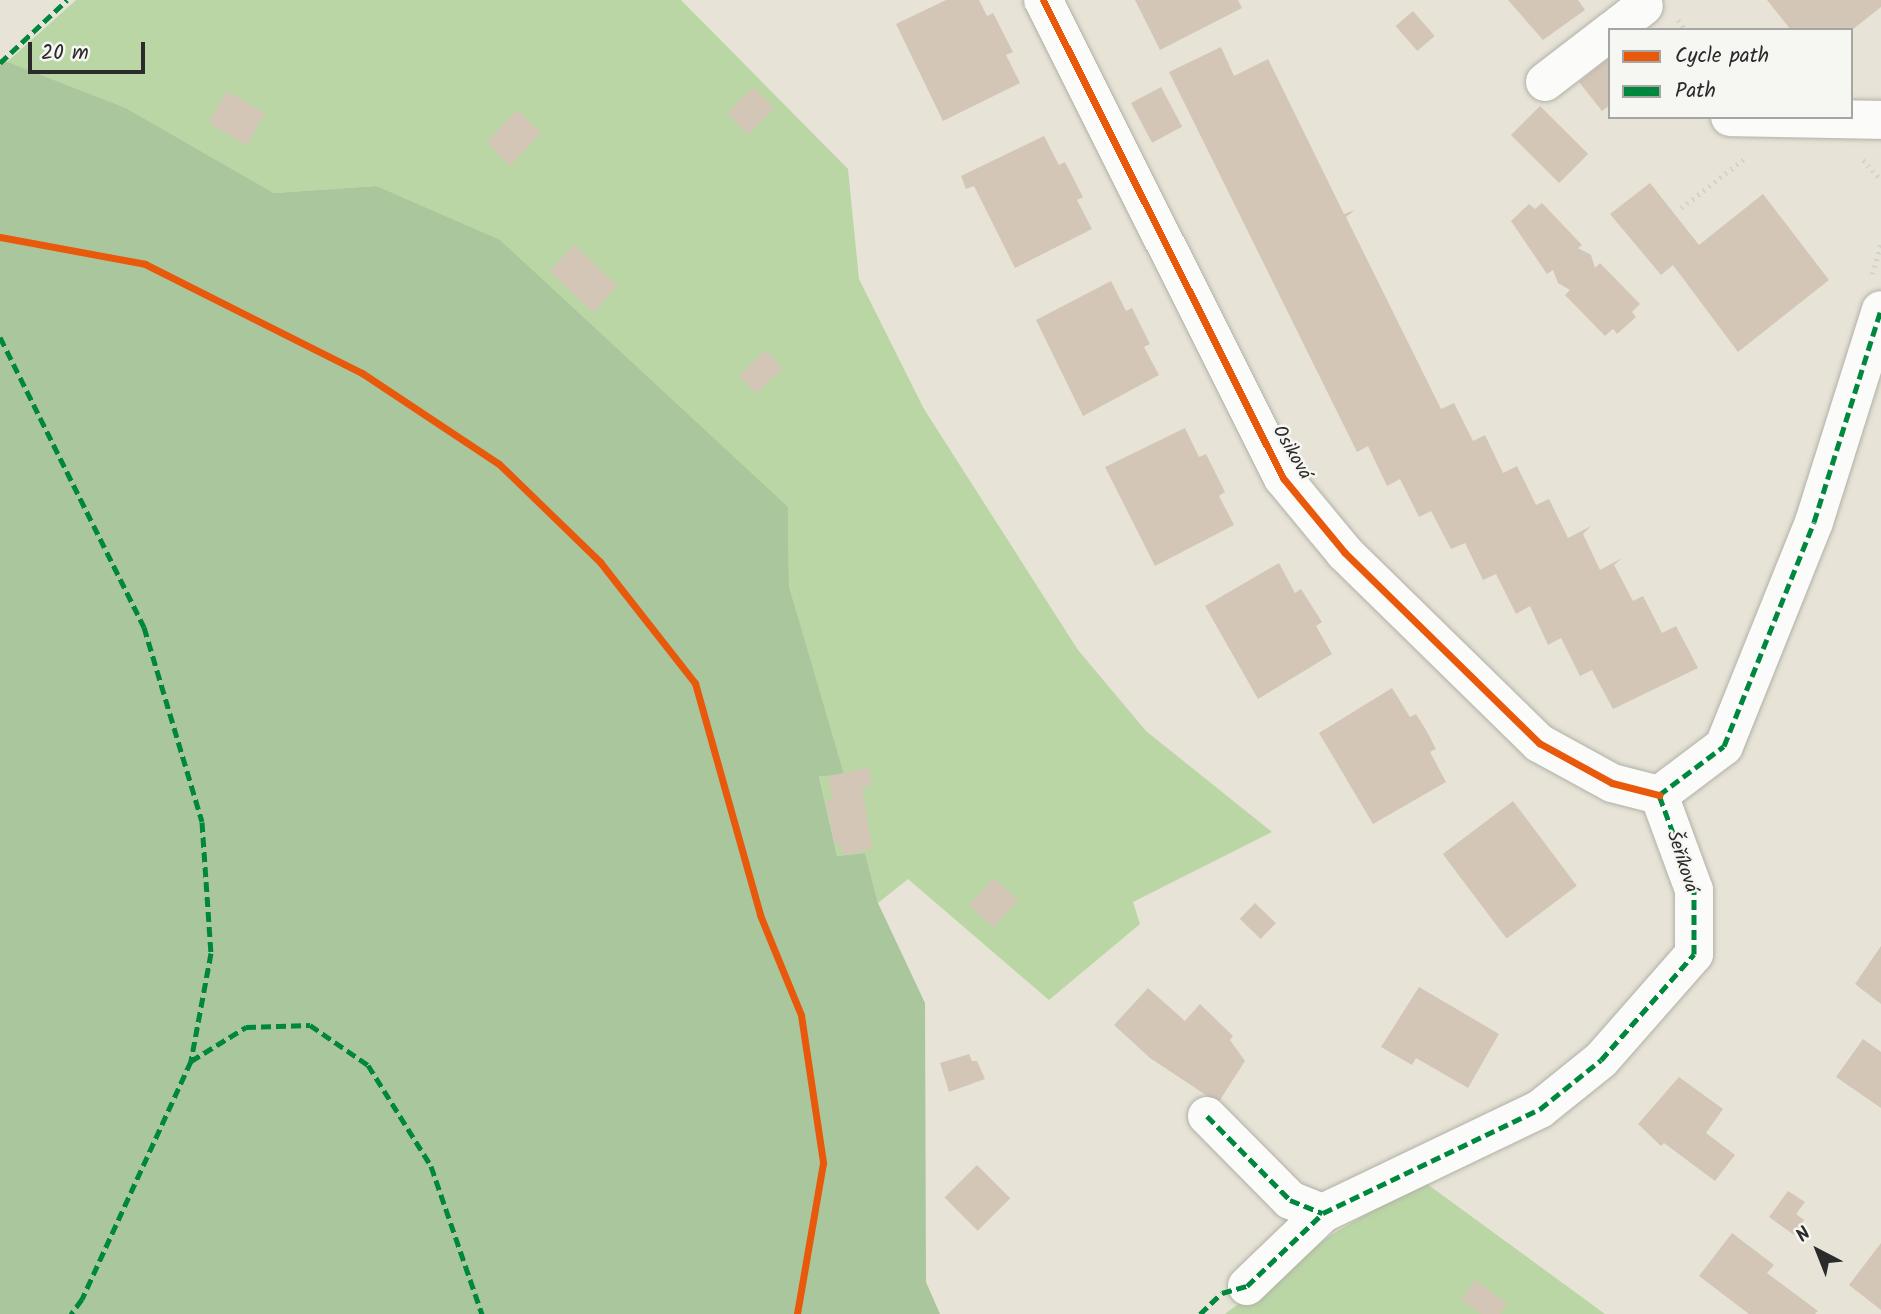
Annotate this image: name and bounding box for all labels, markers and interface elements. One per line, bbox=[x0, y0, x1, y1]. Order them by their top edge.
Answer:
scale bar bbox=[32, 28, 149, 72]
legend bbox=[1608, 28, 1853, 119]
text: 20 m bbox=[41, 37, 89, 70]
text: Cycle path bbox=[1675, 40, 1769, 73]
text: Path bbox=[1675, 75, 1716, 108]
street label: Osiková bbox=[1266, 422, 1316, 484]
street label: Šeříková bbox=[1660, 828, 1702, 896]
north arrow bbox=[1783, 1216, 1853, 1286]
text: N bbox=[1789, 1220, 1818, 1251]

